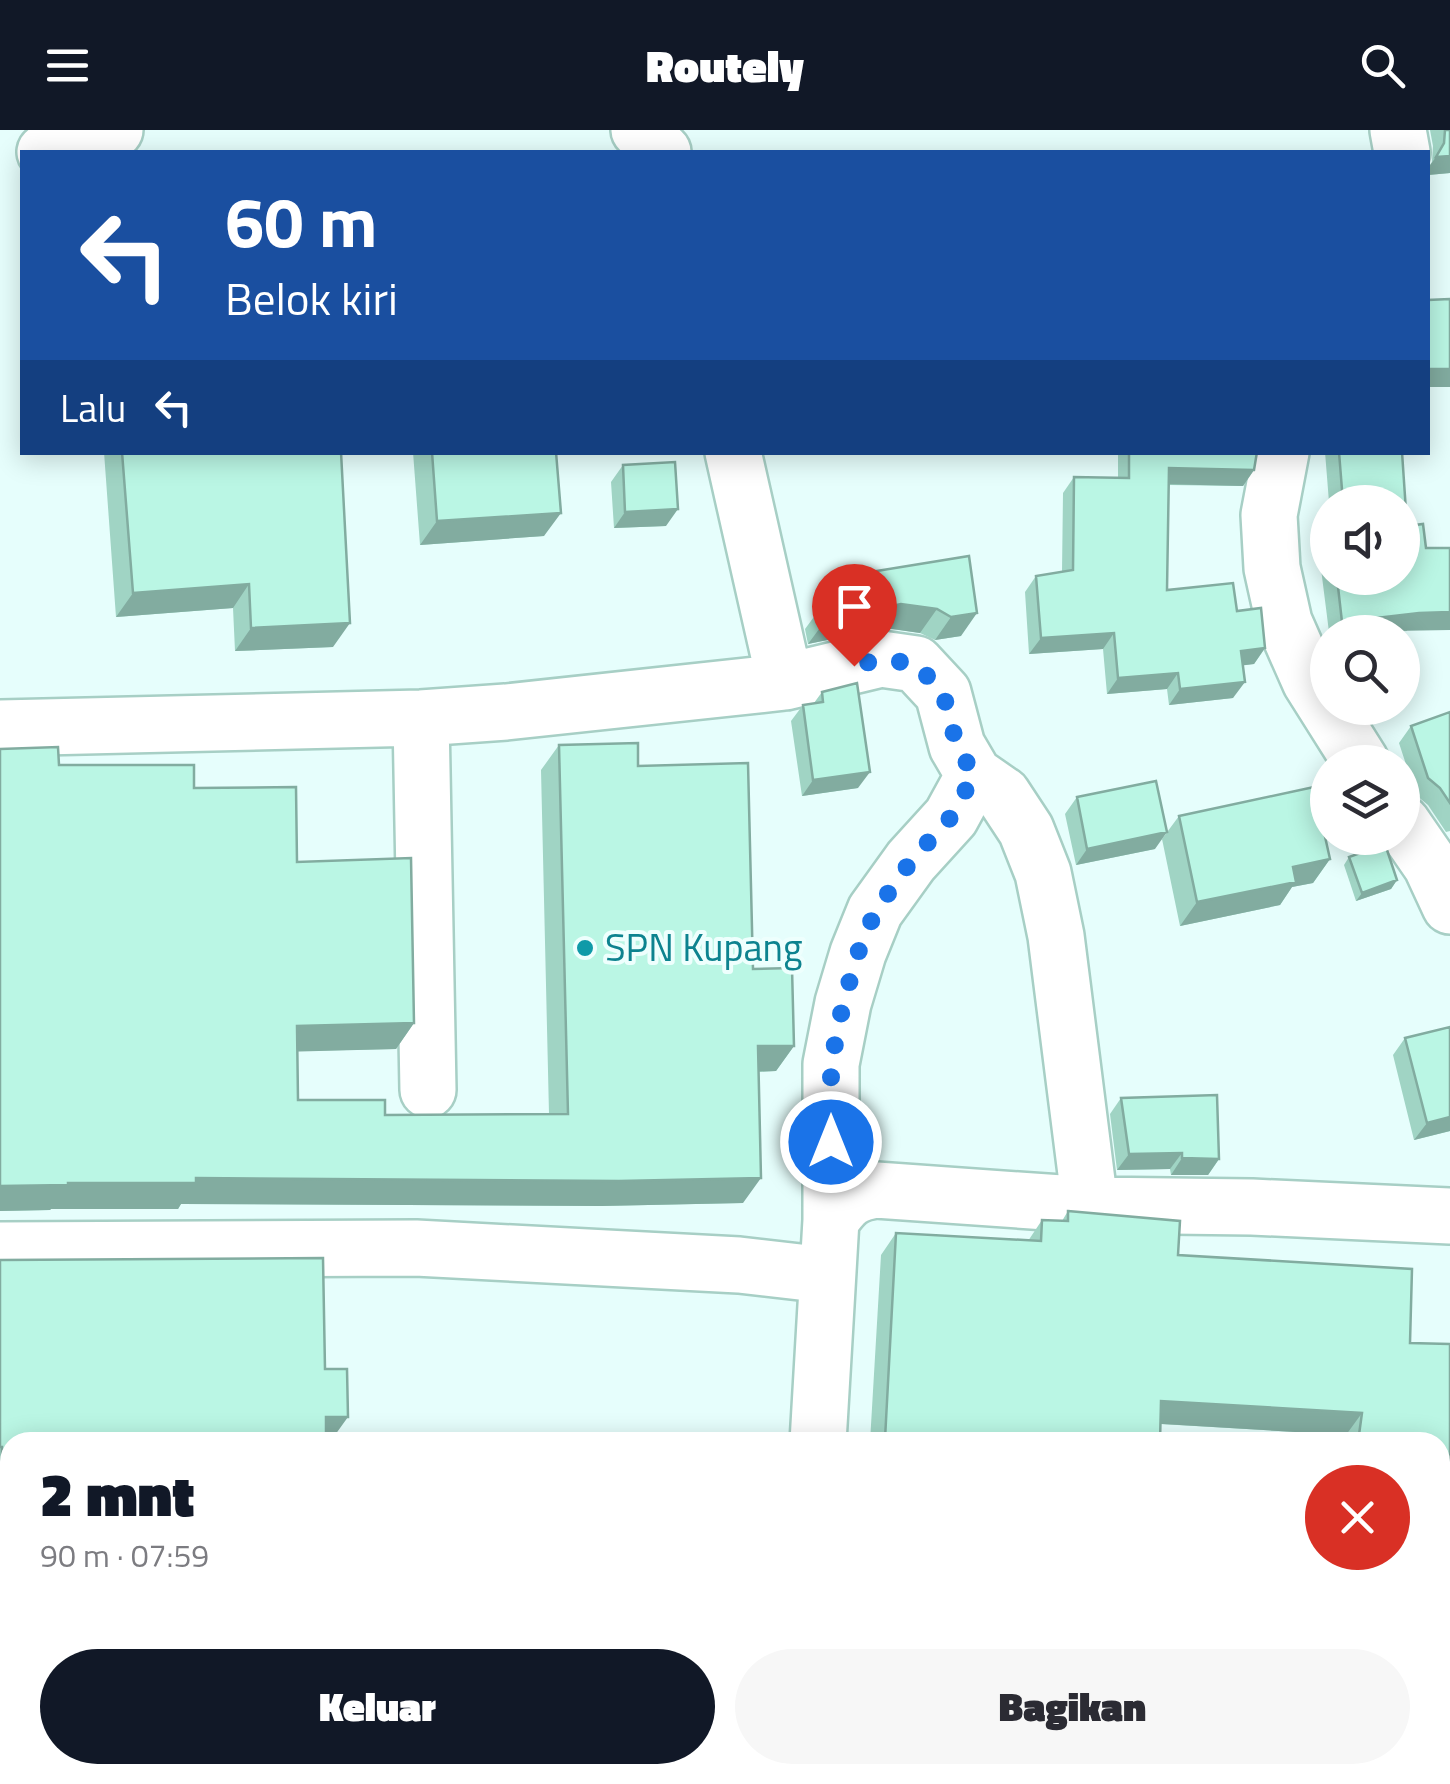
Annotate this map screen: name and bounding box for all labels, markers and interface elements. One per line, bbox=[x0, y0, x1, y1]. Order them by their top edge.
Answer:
text: Routely bbox=[646, 31, 804, 99]
icon: menu bbox=[40, 38, 95, 93]
icon: search bbox=[1355, 38, 1410, 93]
text: 60 m bbox=[225, 168, 378, 274]
icon: left bbox=[60, 190, 190, 320]
text: Belok kiri bbox=[225, 264, 398, 332]
text: Lalu bbox=[60, 379, 126, 437]
icon: left bbox=[146, 380, 201, 435]
map controls bbox=[1310, 485, 1420, 855]
button: sound bbox=[1310, 485, 1420, 595]
pin bbox=[812, 564, 897, 667]
icon: arrive bbox=[827, 579, 882, 634]
button: search bbox=[1310, 615, 1420, 725]
button: layers bbox=[1310, 745, 1420, 855]
place label: SPN Kupang bbox=[605, 918, 803, 976]
marker: SPN Kupang bbox=[574, 937, 596, 959]
position arrow bbox=[779, 1090, 883, 1194]
text: 2 mnt bbox=[40, 1448, 195, 1539]
button: close bbox=[1305, 1465, 1410, 1570]
text: 90 m · 07:59 bbox=[40, 1531, 209, 1579]
button: Keluar bbox=[40, 1649, 715, 1764]
button: Bagikan bbox=[735, 1649, 1410, 1764]

